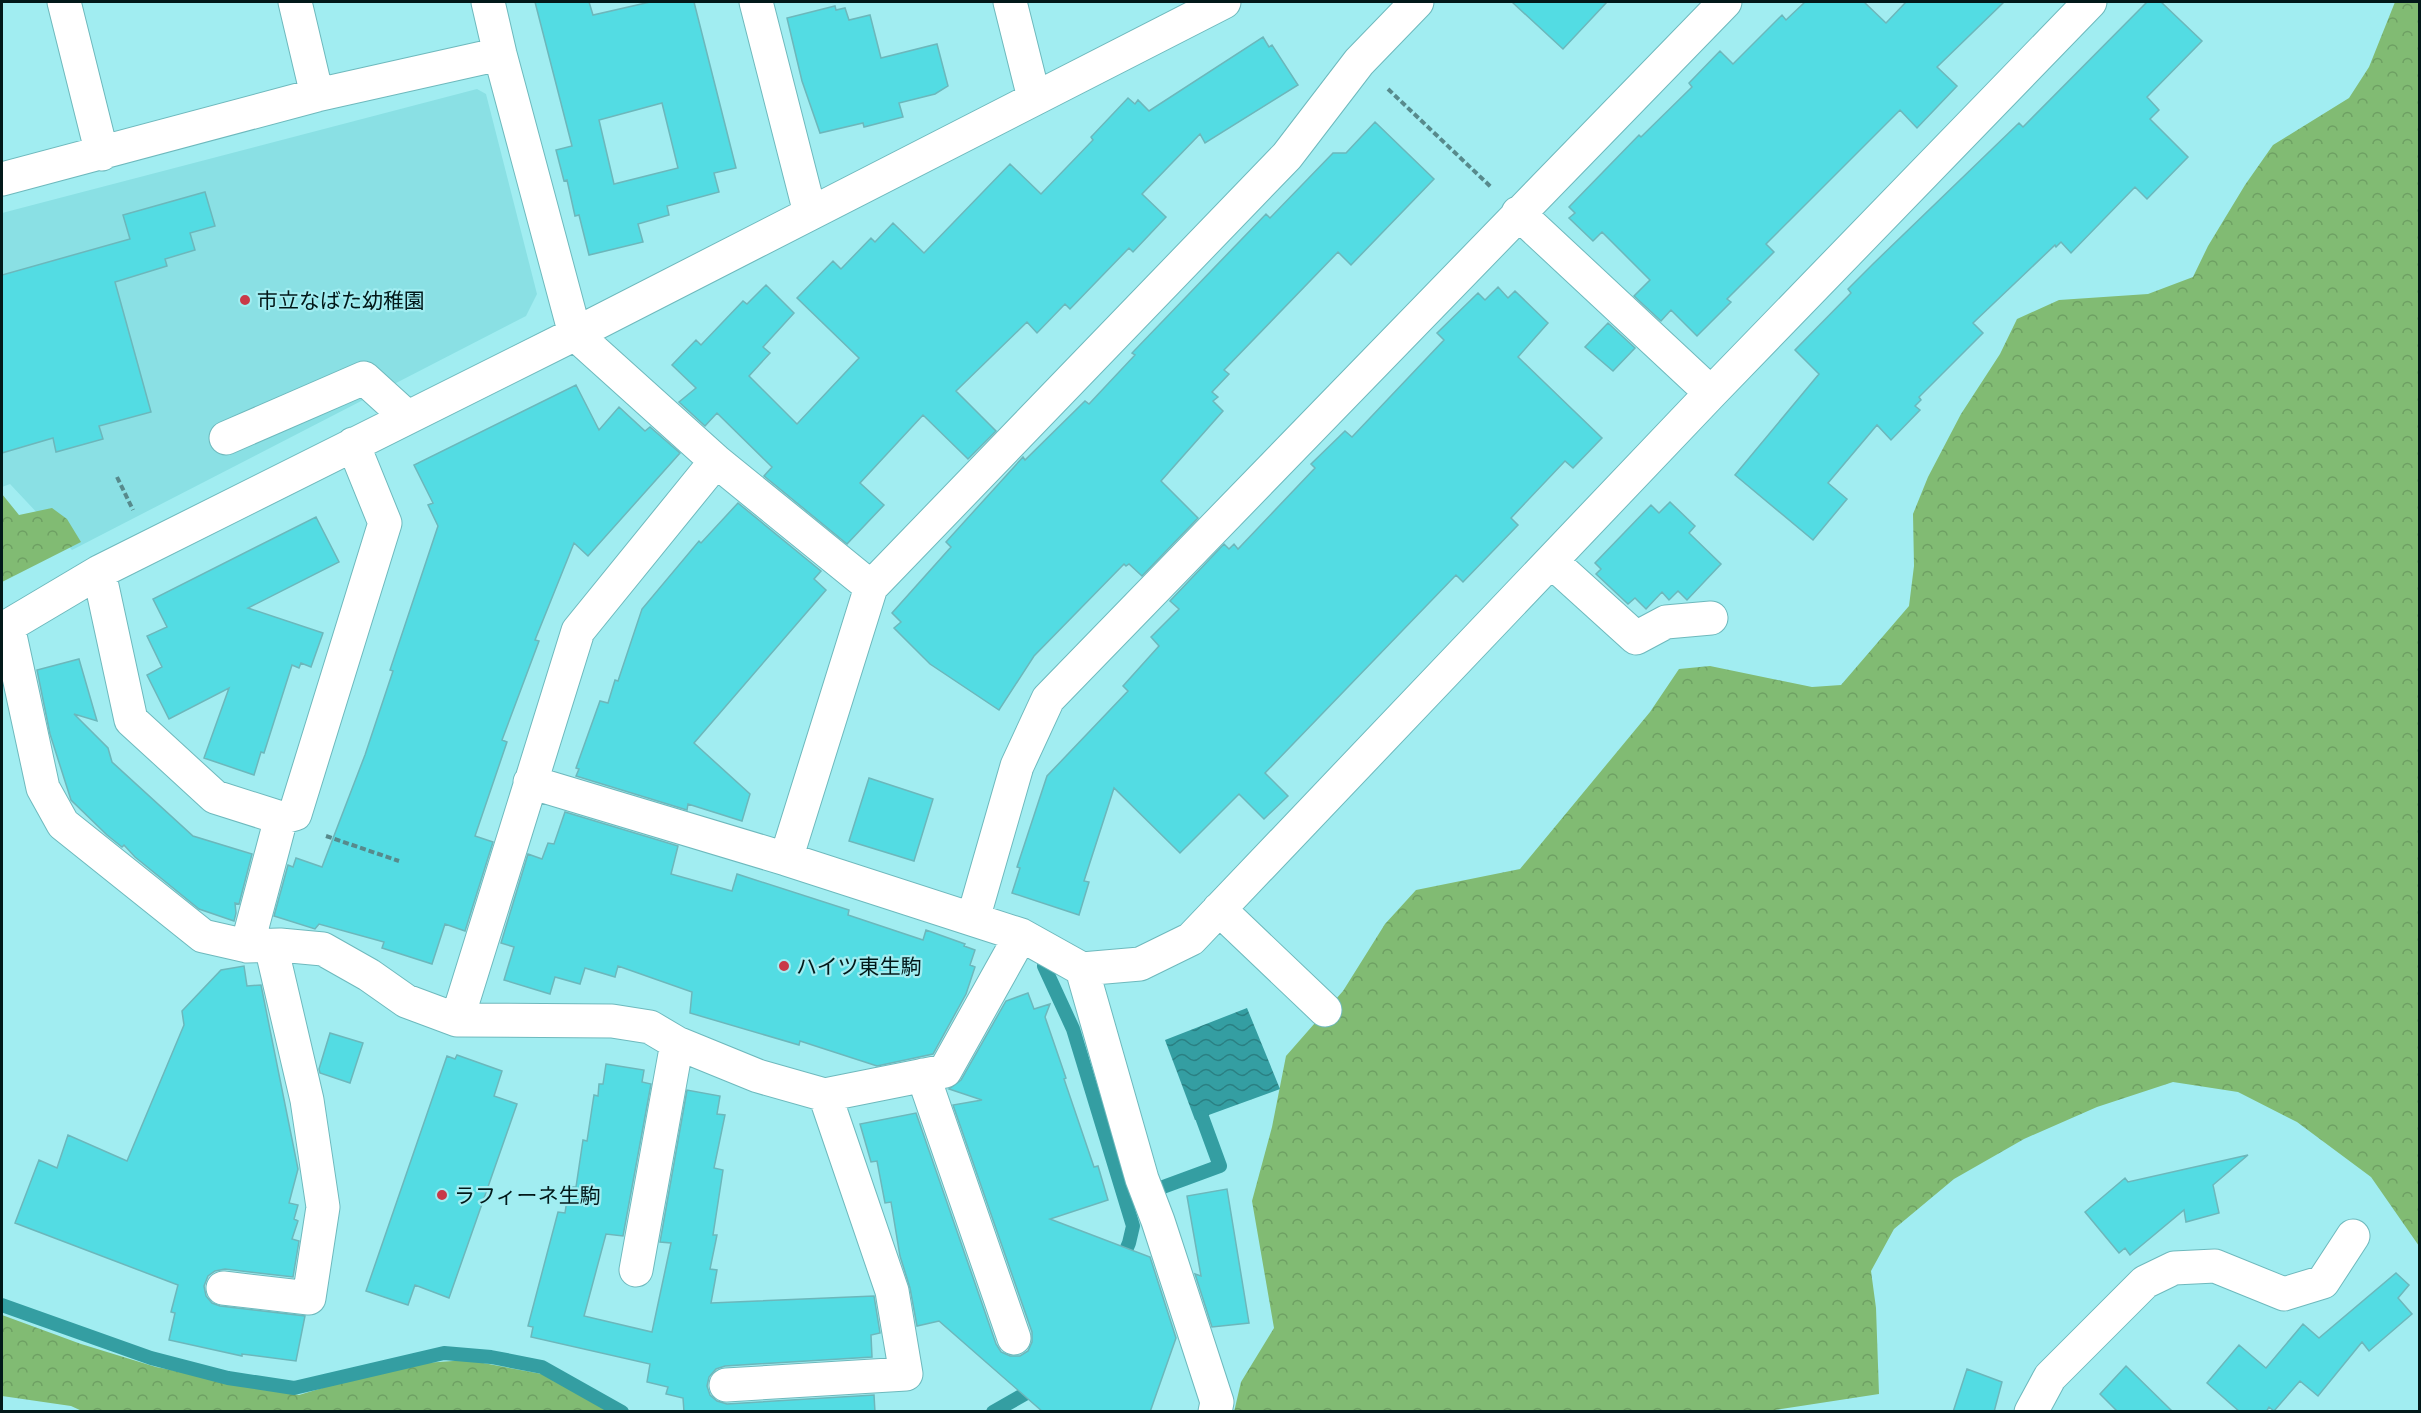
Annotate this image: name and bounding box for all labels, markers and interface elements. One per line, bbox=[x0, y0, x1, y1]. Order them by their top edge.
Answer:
place label: 市立なばた幼稚園 bbox=[257, 288, 425, 313]
marker: 市立なばた幼稚園 bbox=[238, 293, 252, 307]
place label: ハイツ東生駒 bbox=[796, 954, 922, 979]
marker: ハイツ東生駒 bbox=[777, 959, 791, 973]
place label: ラフィーネ生駒 bbox=[454, 1183, 601, 1208]
marker: ラフィーネ生駒 bbox=[435, 1188, 449, 1202]

